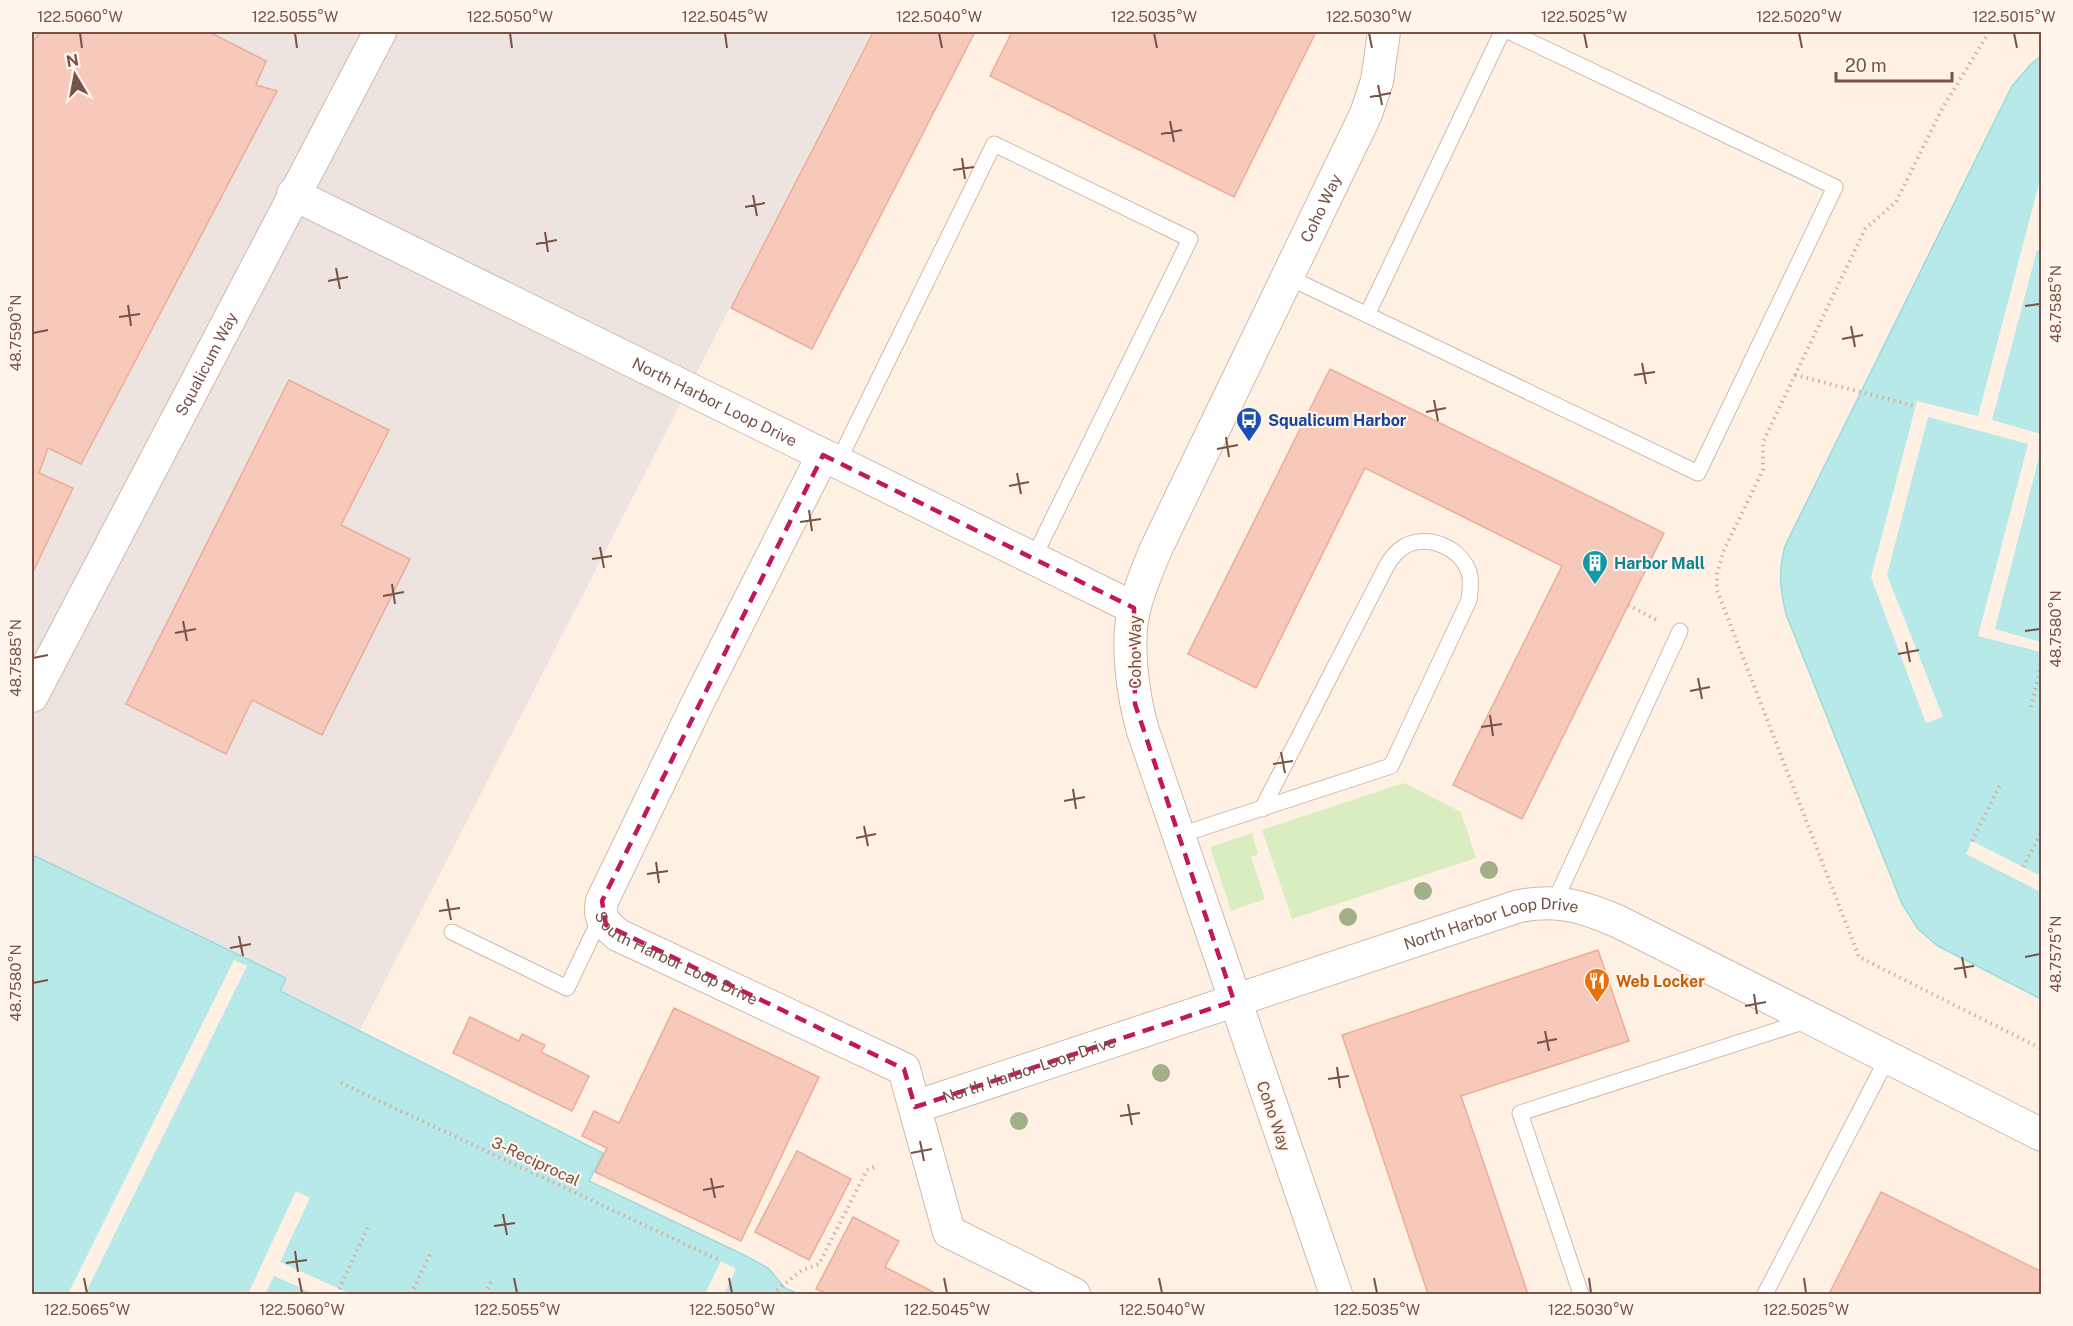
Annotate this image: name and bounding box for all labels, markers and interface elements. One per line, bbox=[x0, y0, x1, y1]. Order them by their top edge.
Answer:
text: 122.5060°W bbox=[37, 8, 123, 25]
text: 122.5055°W bbox=[252, 8, 338, 25]
text: 122.5050°W bbox=[467, 8, 553, 25]
text: 122.5045°W bbox=[682, 8, 768, 25]
text: 122.5040°W bbox=[896, 8, 982, 25]
text: 122.5035°W bbox=[1111, 8, 1197, 25]
text: 122.5030°W bbox=[1326, 8, 1412, 25]
text: 122.5025°W bbox=[1541, 8, 1627, 25]
text: 122.5020°W bbox=[1756, 8, 1842, 25]
text: 122.5015°W bbox=[1972, 8, 2056, 25]
north arrow bbox=[45, 45, 105, 105]
scale bar bbox=[1836, 45, 1952, 83]
text: N bbox=[65, 50, 80, 71]
text: 20 m bbox=[1845, 55, 1887, 76]
street label: Coho Way bbox=[1296, 171, 1346, 246]
text: 48.7585°N bbox=[2047, 265, 2064, 343]
text: 48.7590°N bbox=[7, 294, 24, 372]
street label: Squalicum Way bbox=[172, 309, 242, 419]
street label: North Harbor Loop Drive bbox=[629, 353, 800, 451]
bus stop icon: Squalicum Harbor bbox=[1234, 405, 1264, 443]
place label: Squalicum Harbor bbox=[1268, 411, 1407, 430]
building icon: Harbor Mall bbox=[1580, 548, 1610, 586]
place label: Harbor Mall bbox=[1614, 554, 1705, 573]
text: 48.7580°N bbox=[2047, 590, 2064, 668]
street label: Coho Way bbox=[1126, 615, 1145, 689]
text: 48.7585°N bbox=[7, 619, 24, 697]
street label: North Harbor Loop Drive bbox=[1401, 894, 1580, 954]
street label: South Harbor Loop Drive bbox=[591, 909, 761, 1009]
text: 48.7575°N bbox=[2047, 915, 2064, 993]
text: 48.7580°N bbox=[7, 944, 24, 1022]
restaurant icon: Web Locker bbox=[1582, 966, 1612, 1004]
place label: Web Locker bbox=[1616, 972, 1705, 991]
street label: North Harbor Loop Drive bbox=[940, 1032, 1118, 1107]
street label: Coho Way bbox=[1253, 1078, 1295, 1154]
street label: 3-Reciprocal bbox=[489, 1133, 583, 1190]
text: 122.5065°W bbox=[44, 1301, 130, 1318]
text: 122.5060°W bbox=[259, 1301, 345, 1318]
text: 122.5055°W bbox=[474, 1301, 560, 1318]
text: 122.5050°W bbox=[689, 1301, 775, 1318]
text: 122.5045°W bbox=[904, 1301, 990, 1318]
text: 122.5040°W bbox=[1119, 1301, 1205, 1318]
text: 122.5035°W bbox=[1334, 1301, 1420, 1318]
text: 122.5030°W bbox=[1548, 1301, 1634, 1318]
text: 122.5025°W bbox=[1763, 1301, 1849, 1318]

